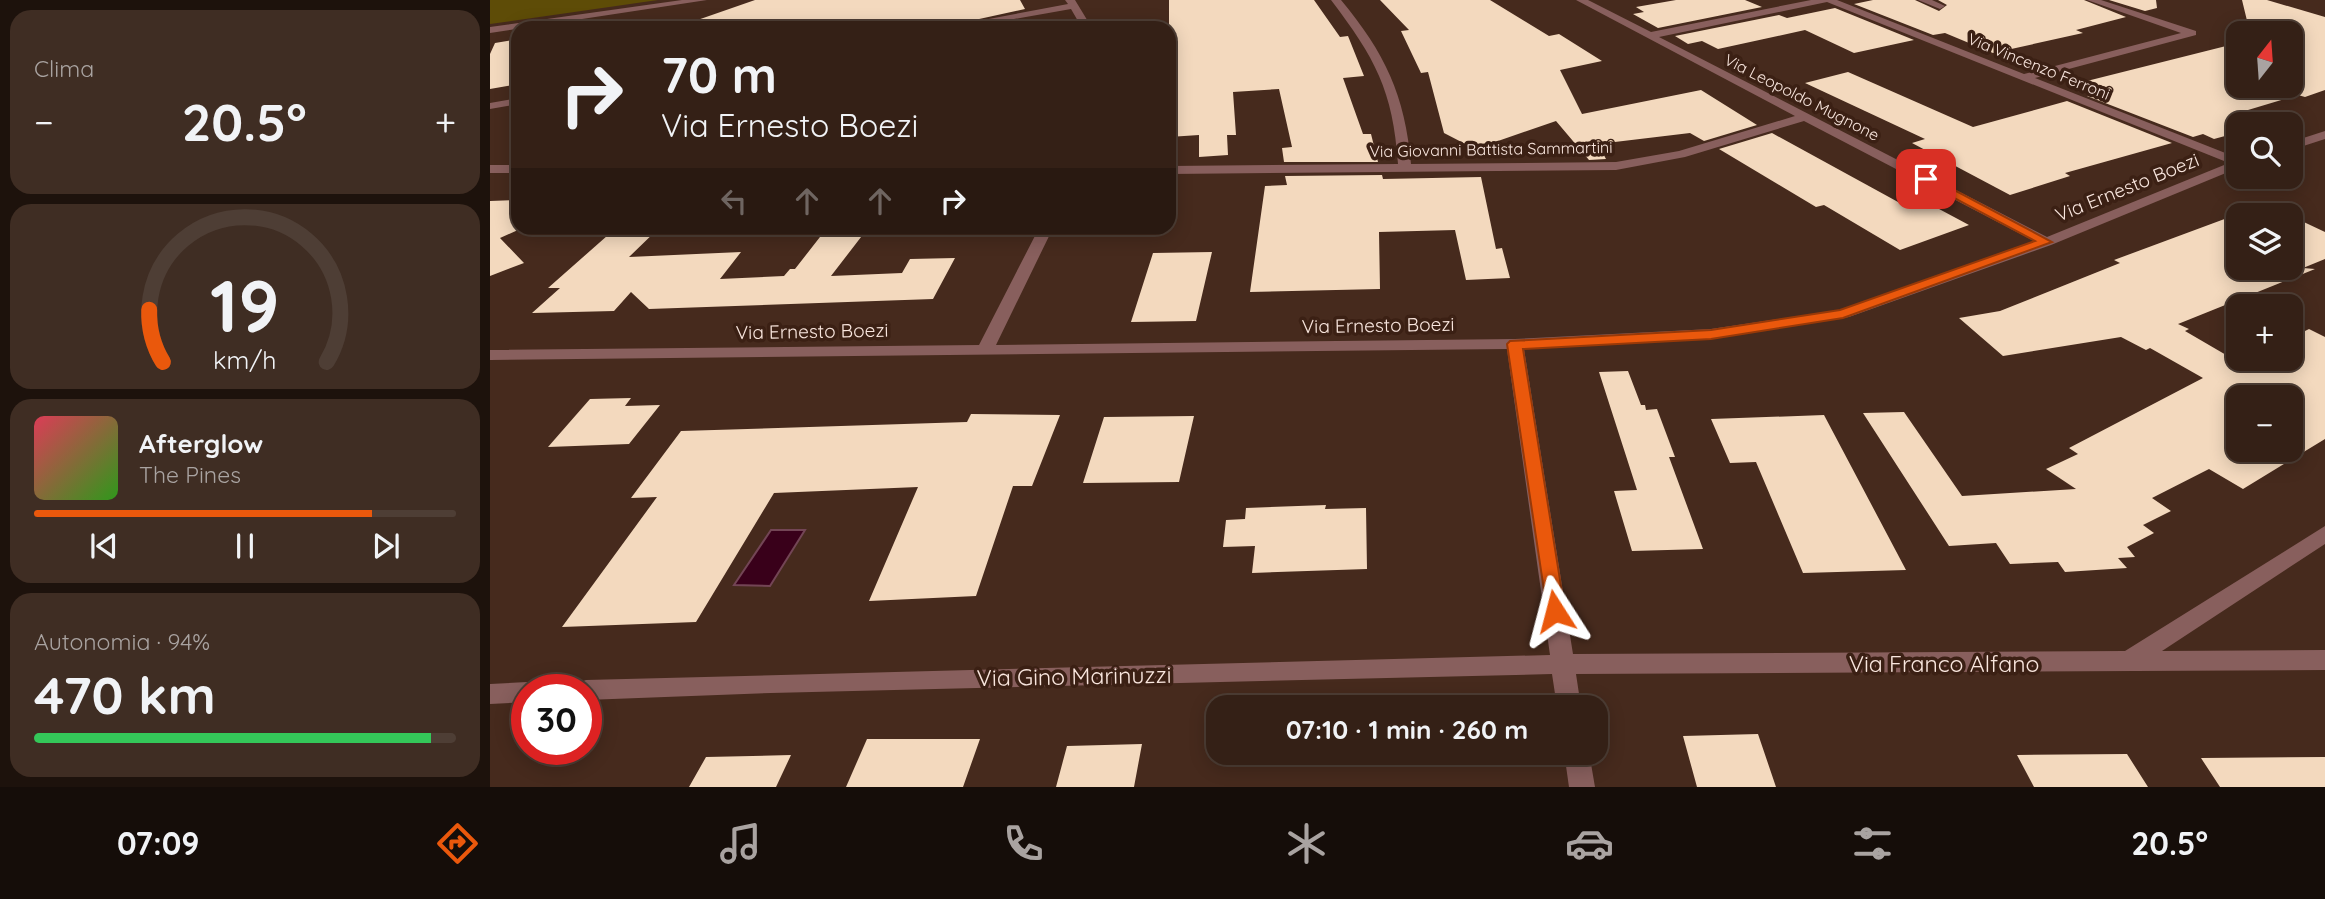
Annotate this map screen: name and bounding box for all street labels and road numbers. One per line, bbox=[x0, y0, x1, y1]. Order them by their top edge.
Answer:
street label: Via Vincenzo Ferroni bbox=[1965, 28, 2113, 104]
street label: Via Leopoldo Mugnone bbox=[1721, 49, 1883, 145]
street label: Via Giovanni Battista Sammartini bbox=[1369, 137, 1613, 161]
street label: Via Ernesto Boezi bbox=[2052, 147, 2202, 227]
street label: Via Ernesto Boezi bbox=[1301, 312, 1455, 338]
street label: Via Ernesto Boezi bbox=[735, 318, 889, 344]
street label: Via Franco Alfano bbox=[1849, 649, 2039, 678]
street label: Via Gino Marinuzzi bbox=[976, 660, 1172, 692]

